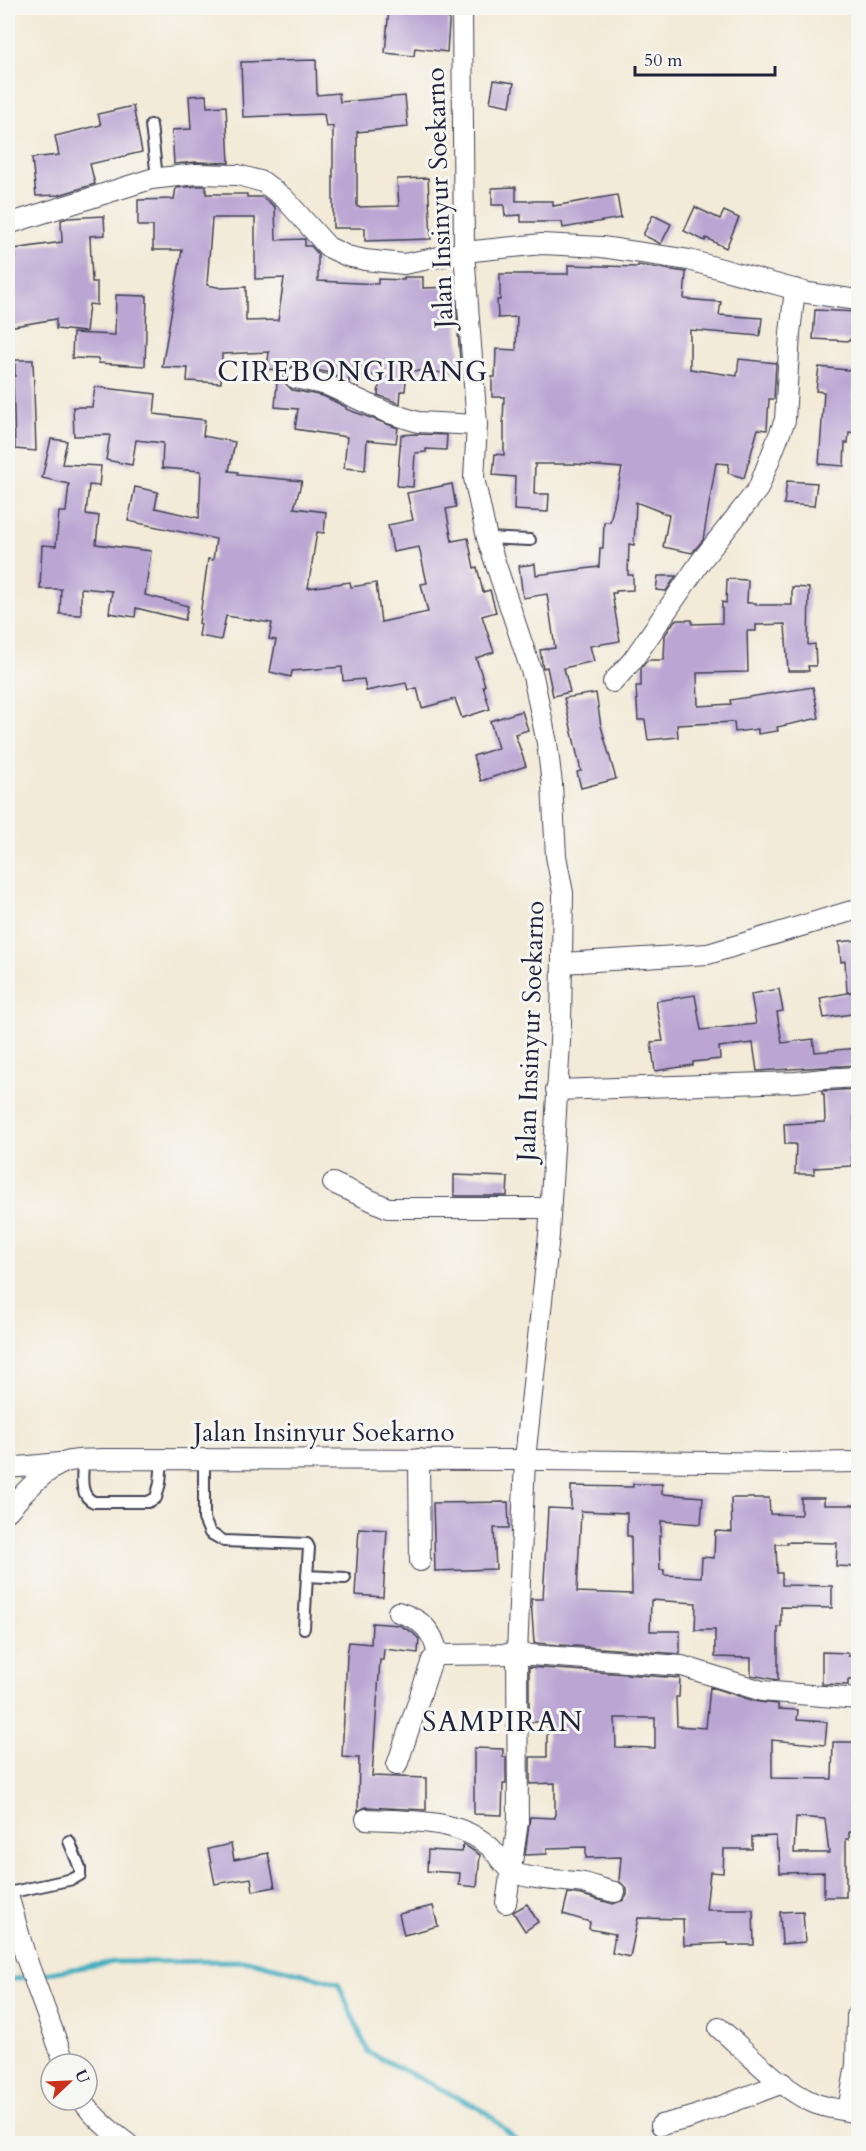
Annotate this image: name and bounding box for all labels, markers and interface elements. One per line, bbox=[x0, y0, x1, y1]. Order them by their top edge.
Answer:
scale bar bbox=[635, 39, 774, 77]
text: 50 m bbox=[644, 48, 683, 73]
street label: Jalan Insinyur Soekarno bbox=[417, 67, 462, 333]
district label: CIREBONGIRANG bbox=[217, 353, 489, 391]
street label: Jalan Insinyur Soekarno bbox=[508, 900, 553, 1166]
street label: Jalan Insinyur Soekarno bbox=[190, 1415, 454, 1450]
district label: SAMPIRAN bbox=[422, 1703, 584, 1741]
north arrow bbox=[39, 2052, 99, 2112]
text: U bbox=[69, 2066, 95, 2087]

